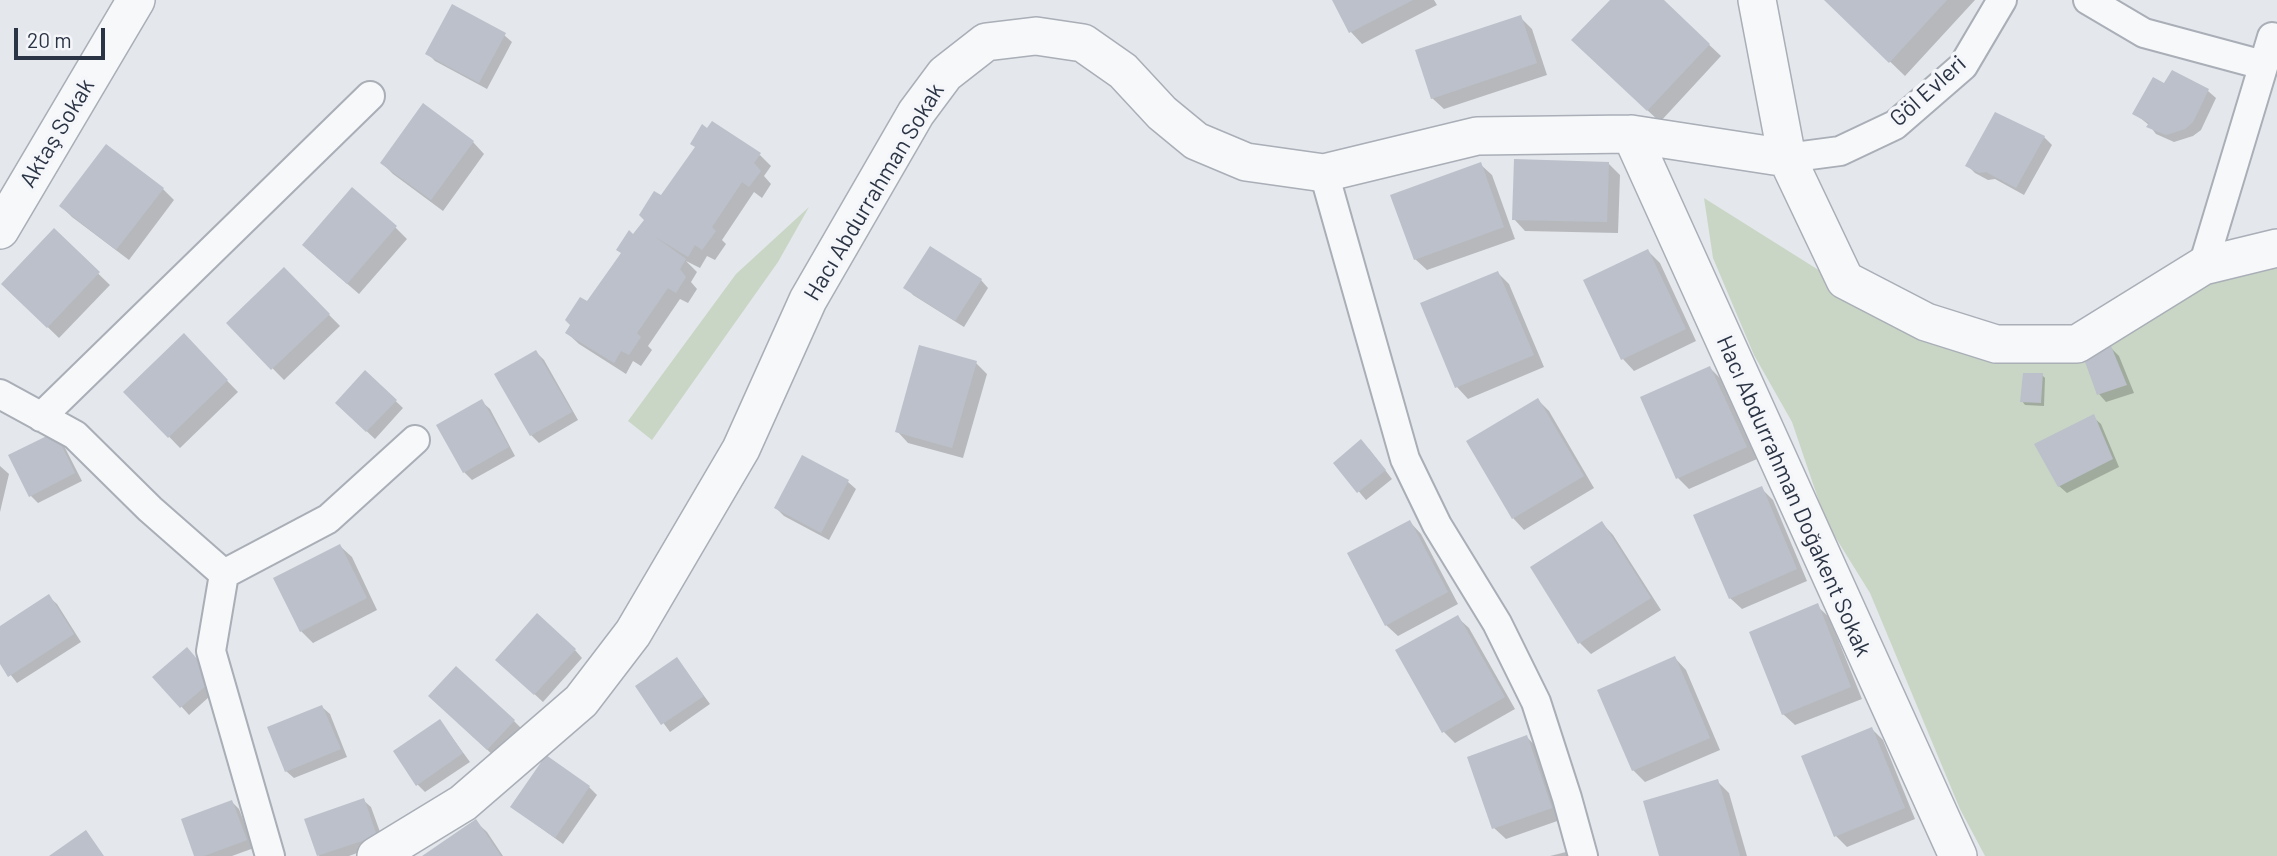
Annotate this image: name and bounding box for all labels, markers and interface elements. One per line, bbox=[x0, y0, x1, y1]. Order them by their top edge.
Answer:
scale bar bbox=[18, 14, 108, 58]
text: 20 m bbox=[27, 27, 72, 52]
street label: Göl Evleri bbox=[1884, 50, 1972, 132]
street label: Aktaş Sokak bbox=[14, 74, 100, 192]
street label: Hacı Abdurrahman Sokak bbox=[798, 78, 950, 306]
street label: Hacı Abdurrahman Doğakent Sokak bbox=[1711, 331, 1877, 661]

